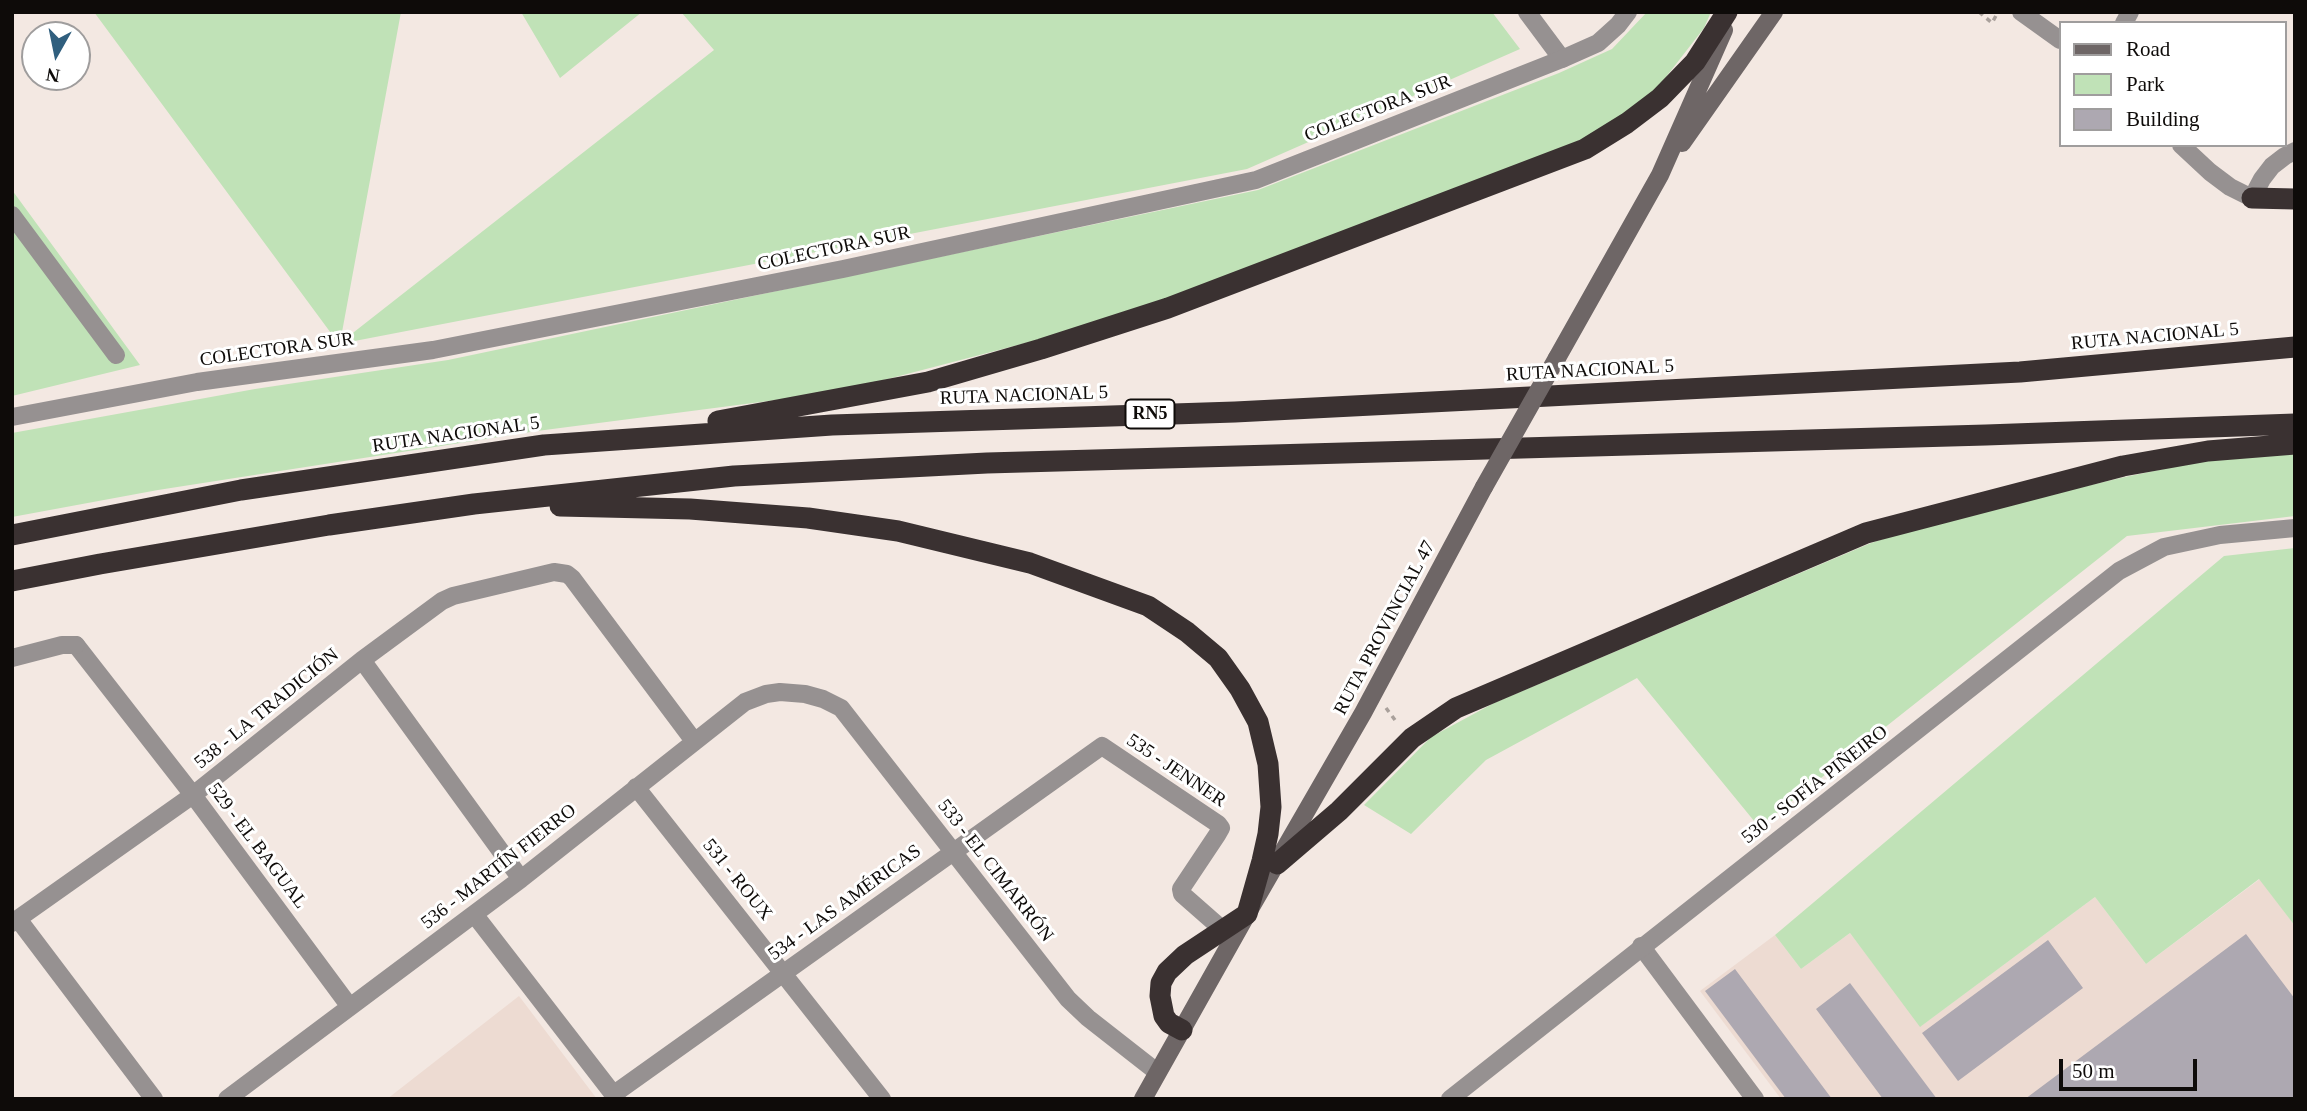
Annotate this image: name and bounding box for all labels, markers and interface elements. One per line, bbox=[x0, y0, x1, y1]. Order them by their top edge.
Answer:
north arrow bbox=[21, 21, 91, 91]
legend bbox=[2058, 21, 2286, 147]
text: Road bbox=[2126, 37, 2170, 61]
text: N bbox=[45, 64, 61, 87]
street label: COLECTORA SUR bbox=[1301, 71, 1455, 147]
text: Park bbox=[2126, 72, 2165, 96]
text: Building bbox=[2126, 107, 2200, 131]
street label: COLECTORA SUR bbox=[756, 222, 912, 276]
street label: RUTA NACIONAL 5 bbox=[2070, 318, 2240, 356]
street label: COLECTORA SUR bbox=[198, 328, 356, 372]
street label: RUTA NACIONAL 5 bbox=[1505, 355, 1675, 387]
street label: RUTA NACIONAL 5 bbox=[939, 382, 1109, 410]
road number: RN5 bbox=[1126, 400, 1174, 428]
street label: RUTA NACIONAL 5 bbox=[371, 412, 541, 458]
street label: RUTA PROVINCIAL 47 bbox=[1329, 537, 1441, 719]
street label: 538 - LA TRADICIÓN bbox=[190, 644, 344, 774]
street label: 530 - SOFÍA PIÑEIRO bbox=[1737, 721, 1893, 849]
street label: 535 - JENNER bbox=[1122, 729, 1230, 813]
street label: 529 - EL BAGUAL bbox=[202, 779, 312, 913]
street label: 533 - EL CIMARRÓN bbox=[932, 795, 1058, 947]
street label: 536 - MARTÍN FIERRO bbox=[417, 799, 581, 935]
street label: 531 - ROUX bbox=[697, 835, 777, 925]
street label: 534 - LAS AMÉRICAS bbox=[764, 840, 926, 966]
scale bar bbox=[2062, 1044, 2200, 1088]
text: 50 m bbox=[2072, 1059, 2115, 1083]

